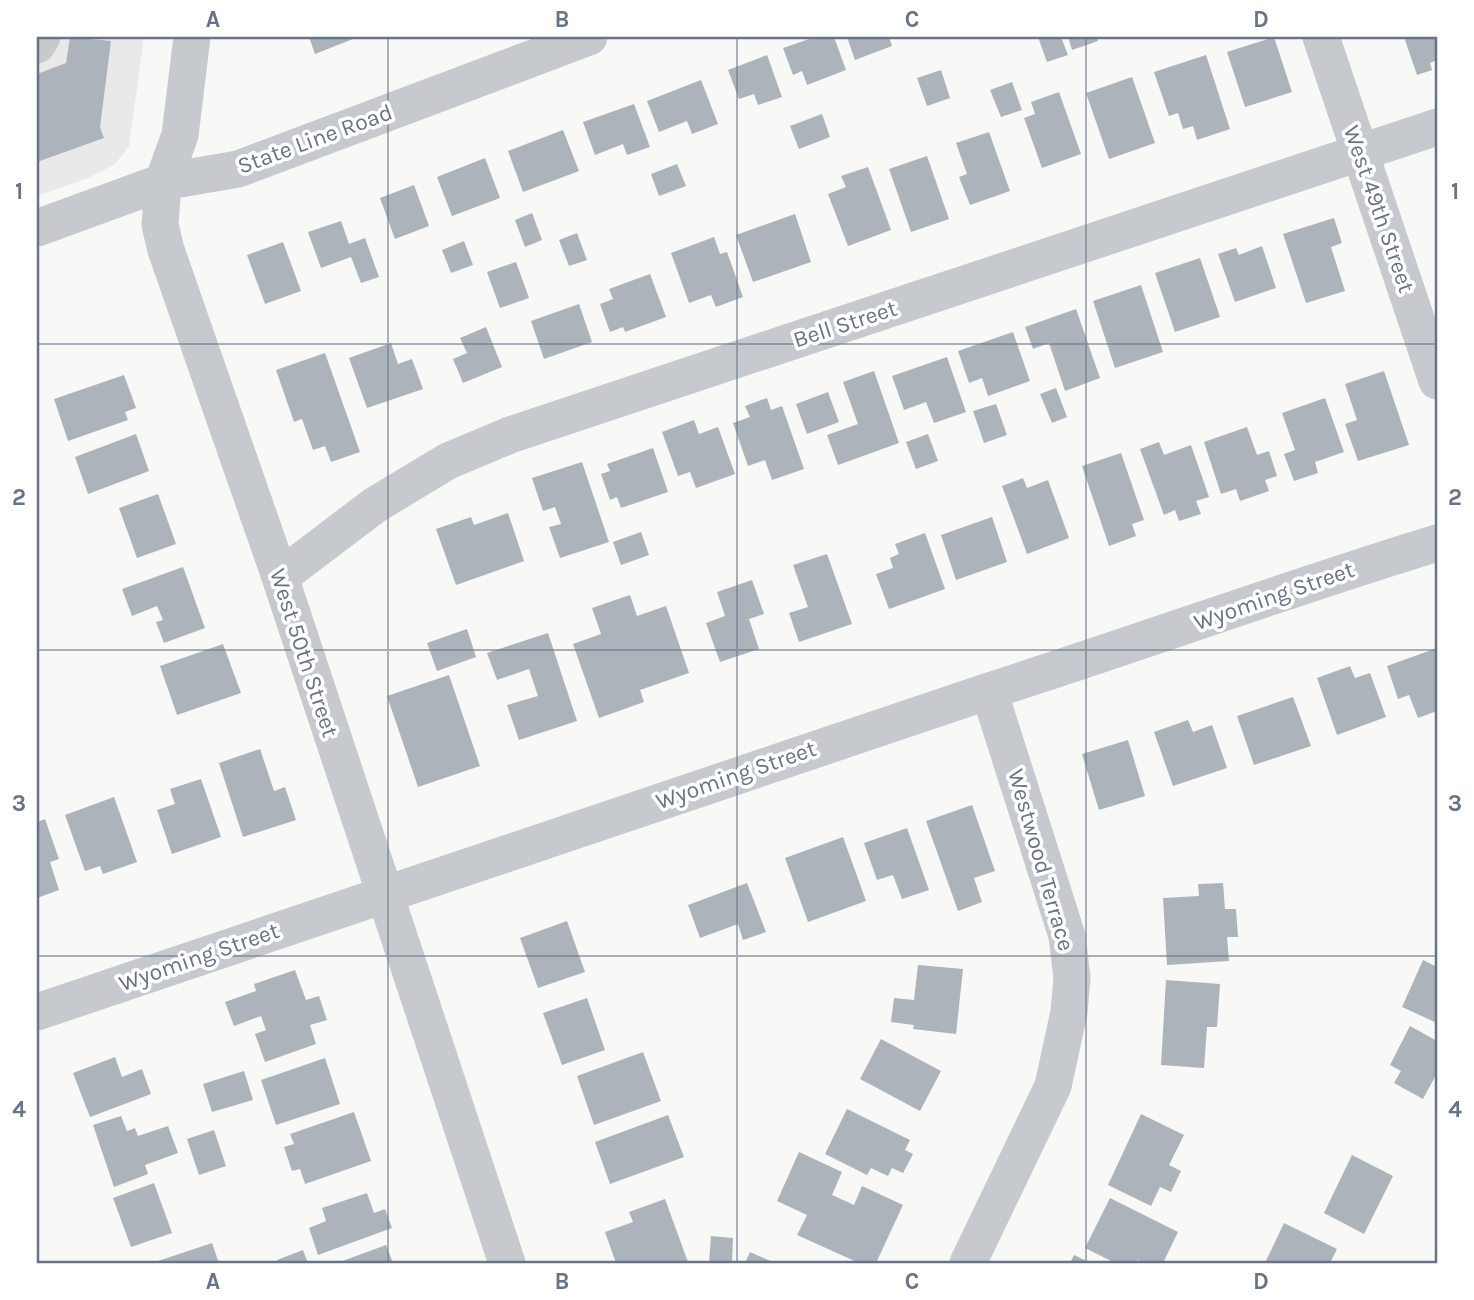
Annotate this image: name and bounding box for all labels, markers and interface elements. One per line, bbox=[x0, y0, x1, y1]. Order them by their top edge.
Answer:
text: A bbox=[206, 6, 220, 33]
text: B bbox=[555, 6, 569, 33]
text: C bbox=[905, 6, 919, 33]
text: D bbox=[1253, 6, 1269, 33]
street label: State Line Road bbox=[234, 98, 396, 180]
street label: West 49th Street bbox=[1338, 122, 1420, 297]
text: 1 bbox=[15, 178, 23, 205]
text: 1 bbox=[1451, 178, 1459, 205]
street label: Bell Street bbox=[790, 294, 901, 353]
text: 2 bbox=[12, 484, 26, 511]
text: 2 bbox=[1448, 484, 1462, 511]
street label: Wyoming Street bbox=[1190, 556, 1358, 636]
street label: West 50th Street bbox=[264, 565, 344, 741]
street label: Wyoming Street bbox=[652, 735, 820, 815]
street label: Westwood Terrace bbox=[1002, 766, 1080, 954]
text: 3 bbox=[12, 790, 26, 817]
text: 3 bbox=[1448, 790, 1462, 817]
street label: Wyoming Street bbox=[115, 917, 283, 997]
text: 4 bbox=[12, 1096, 26, 1123]
text: 4 bbox=[1448, 1096, 1462, 1123]
text: A bbox=[206, 1268, 220, 1295]
text: B bbox=[555, 1268, 569, 1295]
text: C bbox=[905, 1268, 919, 1295]
text: D bbox=[1253, 1268, 1269, 1295]

